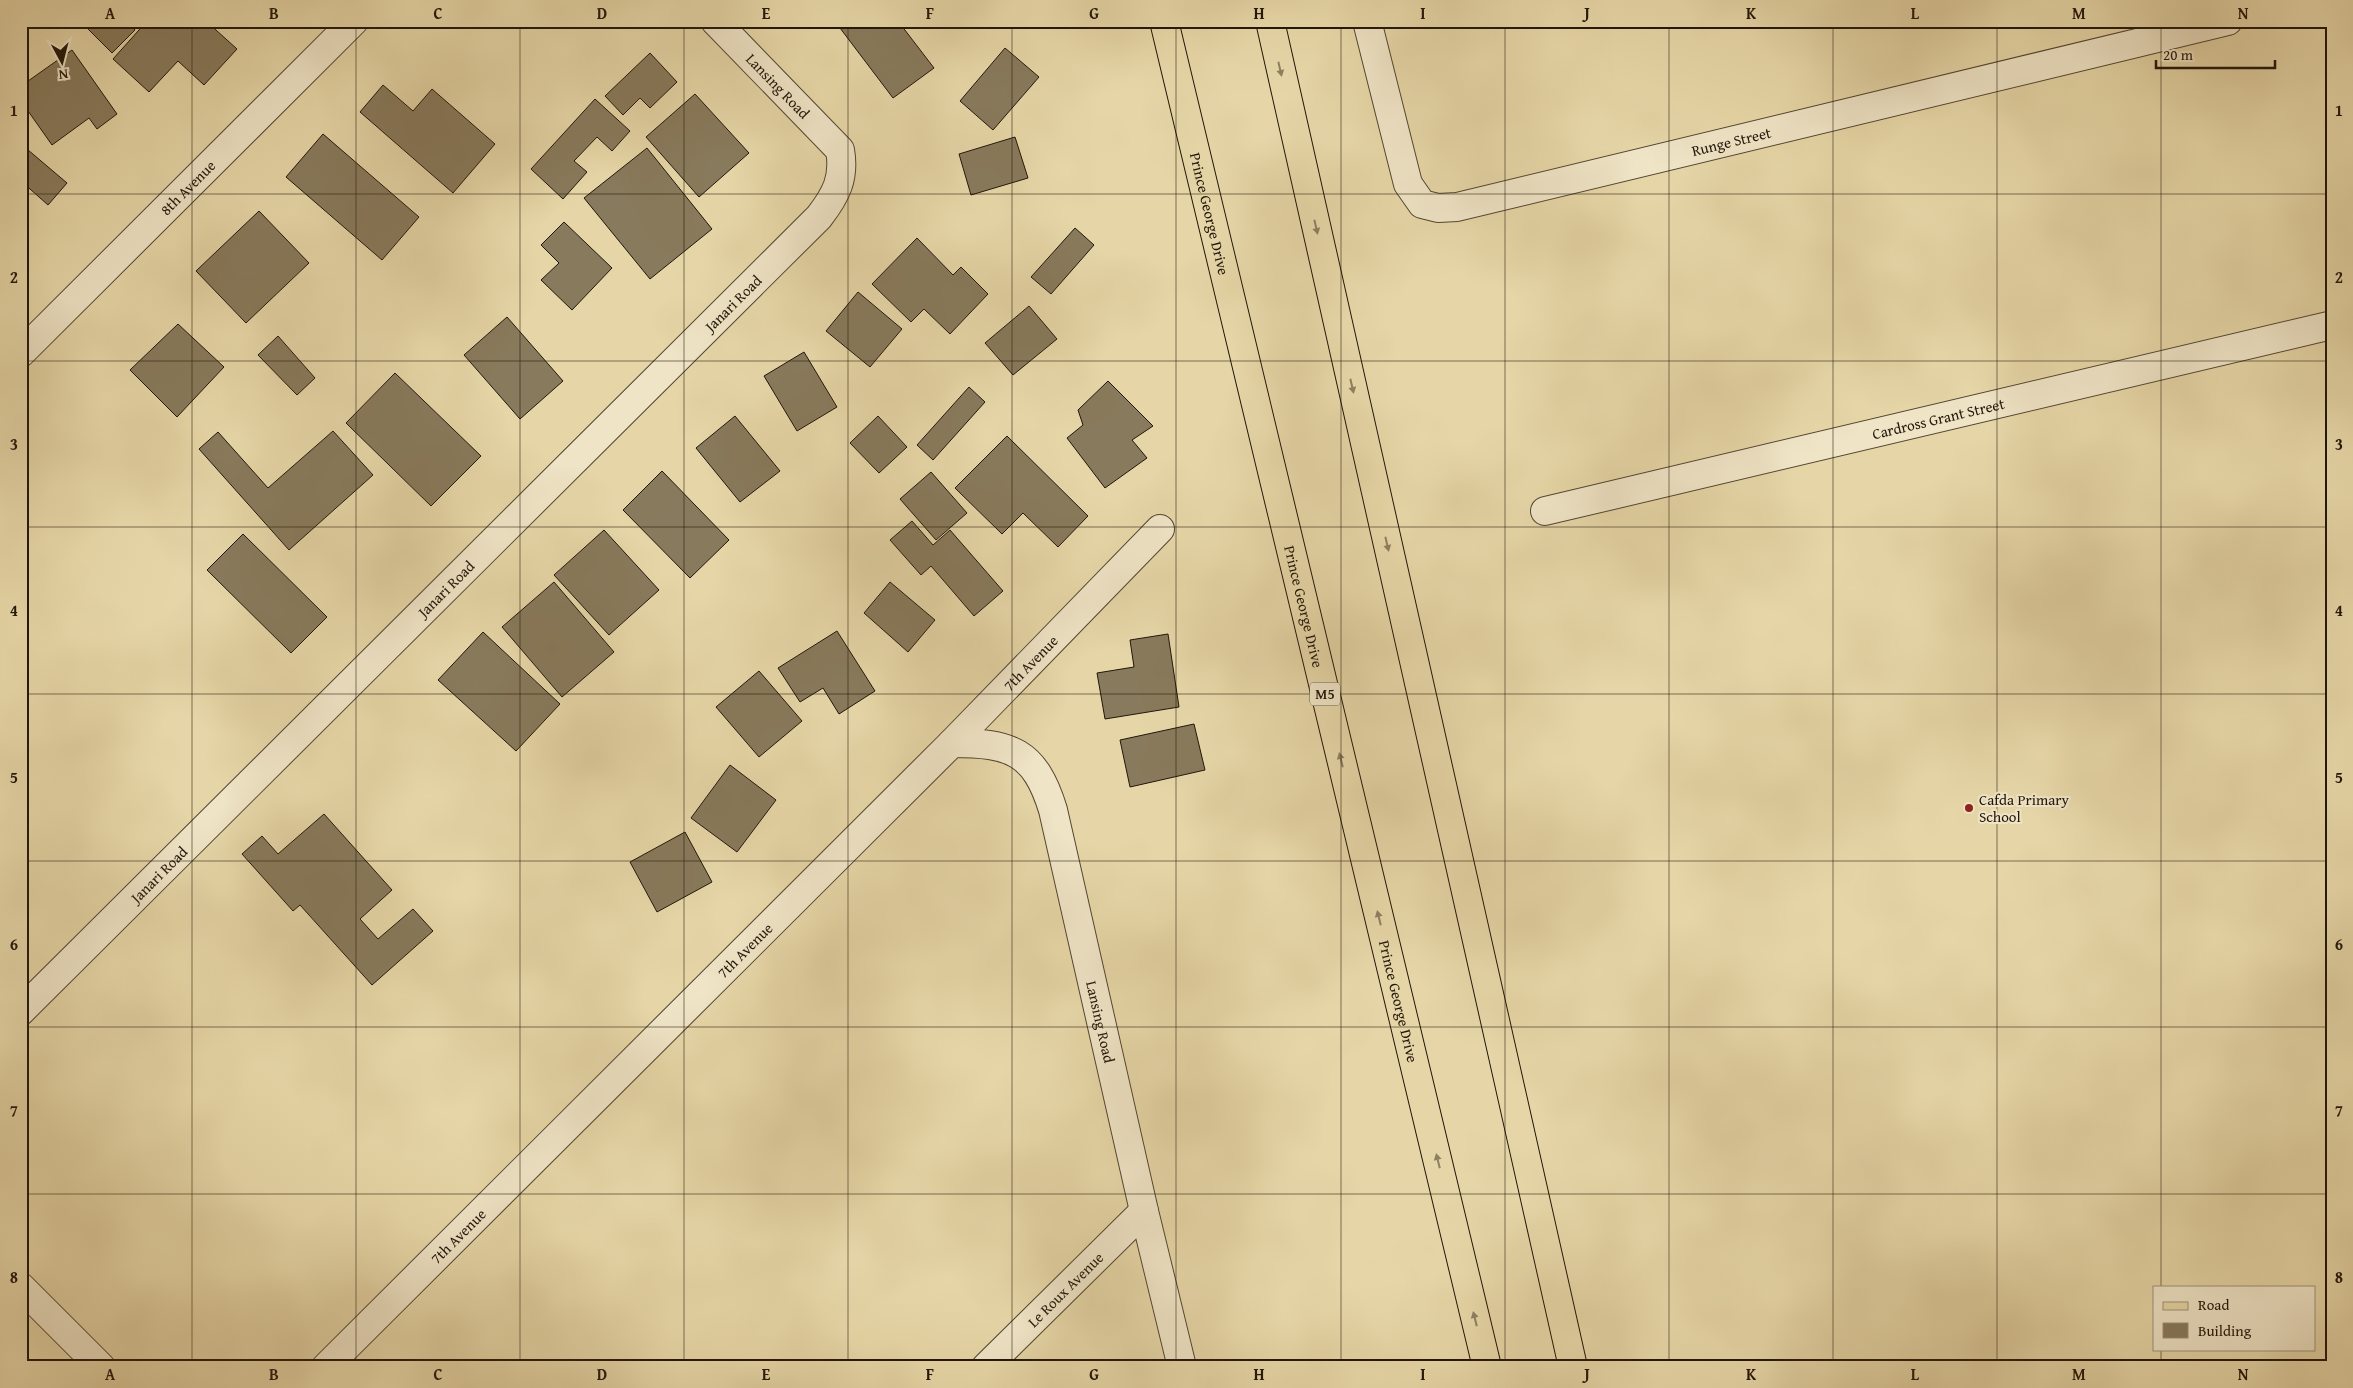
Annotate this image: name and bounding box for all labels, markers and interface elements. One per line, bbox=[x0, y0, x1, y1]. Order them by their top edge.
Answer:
text: A bbox=[105, 1, 116, 25]
text: B bbox=[269, 1, 279, 25]
text: C bbox=[433, 1, 443, 25]
text: D bbox=[597, 1, 607, 25]
text: E bbox=[762, 1, 771, 25]
text: F bbox=[926, 1, 934, 25]
text: G bbox=[1089, 1, 1099, 25]
text: H bbox=[1253, 1, 1265, 25]
text: I bbox=[1420, 1, 1426, 25]
text: J bbox=[1581, 1, 1590, 25]
text: K bbox=[1746, 1, 1757, 25]
text: L bbox=[1911, 1, 1920, 25]
text: M bbox=[2072, 1, 2086, 25]
text: N bbox=[2238, 1, 2249, 25]
north arrow bbox=[38, 38, 88, 88]
scale bar bbox=[2156, 38, 2274, 70]
text: 20 m bbox=[2163, 44, 2194, 65]
street label: Lansing Road bbox=[741, 49, 815, 123]
one-way arrow bbox=[1276, 61, 1284, 76]
text: N bbox=[57, 64, 69, 85]
text: 1 bbox=[10, 98, 18, 122]
text: 1 bbox=[2335, 98, 2343, 122]
street label: Runge Street bbox=[1689, 121, 1774, 161]
street label: Prince George Drive bbox=[1185, 150, 1235, 277]
street label: 8th Avenue bbox=[155, 155, 220, 219]
one-way arrow bbox=[1312, 220, 1320, 235]
text: 2 bbox=[10, 265, 18, 289]
text: 2 bbox=[2335, 265, 2343, 289]
street label: Janari Road bbox=[698, 270, 766, 337]
one-way arrow bbox=[1348, 378, 1356, 393]
street label: Cardross Grant Street bbox=[1870, 392, 2007, 444]
text: 3 bbox=[10, 432, 18, 456]
text: 3 bbox=[2335, 432, 2343, 456]
one-way arrow bbox=[1384, 537, 1392, 553]
street label: Prince George Drive bbox=[1280, 543, 1329, 670]
street label: Janari Road bbox=[411, 556, 479, 623]
text: 4 bbox=[10, 598, 18, 622]
text: 4 bbox=[2335, 598, 2343, 622]
street label: 7th Avenue bbox=[998, 630, 1062, 695]
road number: M5 bbox=[1310, 682, 1340, 706]
one-way arrow bbox=[1337, 753, 1345, 768]
text: 5 bbox=[10, 765, 18, 789]
text: 5 bbox=[2335, 765, 2343, 789]
place label: Cafda Primary School bbox=[1979, 789, 2069, 827]
marker: Cafda Primary School bbox=[1963, 802, 1975, 814]
street label: Janari Road bbox=[124, 841, 192, 909]
one-way arrow bbox=[1375, 911, 1383, 926]
street label: 7th Avenue bbox=[712, 917, 777, 982]
text: 6 bbox=[10, 932, 18, 956]
text: 6 bbox=[2335, 932, 2343, 956]
street label: Prince George Drive bbox=[1374, 938, 1424, 1064]
street label: Lansing Road bbox=[1082, 979, 1121, 1065]
text: 7 bbox=[10, 1098, 18, 1122]
text: 7 bbox=[2335, 1098, 2343, 1122]
one-way arrow bbox=[1433, 1154, 1441, 1169]
street label: 7th Avenue bbox=[425, 1203, 490, 1268]
street label: Le Roux Avenue bbox=[1022, 1247, 1108, 1331]
text: 8 bbox=[10, 1265, 18, 1289]
text: 8 bbox=[2335, 1265, 2343, 1289]
legend bbox=[2153, 1286, 2316, 1350]
text: Road bbox=[2198, 1294, 2229, 1315]
one-way arrow bbox=[1471, 1312, 1479, 1327]
text: Building bbox=[2198, 1320, 2252, 1341]
text: A bbox=[105, 1362, 116, 1386]
text: B bbox=[269, 1362, 279, 1386]
text: C bbox=[433, 1362, 443, 1386]
text: D bbox=[597, 1362, 607, 1386]
text: E bbox=[762, 1362, 771, 1386]
text: F bbox=[926, 1362, 934, 1386]
text: G bbox=[1089, 1362, 1099, 1386]
text: H bbox=[1253, 1362, 1265, 1386]
text: I bbox=[1420, 1362, 1426, 1386]
text: J bbox=[1581, 1362, 1590, 1386]
text: K bbox=[1746, 1362, 1757, 1386]
text: L bbox=[1911, 1362, 1920, 1386]
text: M bbox=[2072, 1362, 2086, 1386]
text: N bbox=[2238, 1362, 2249, 1386]

